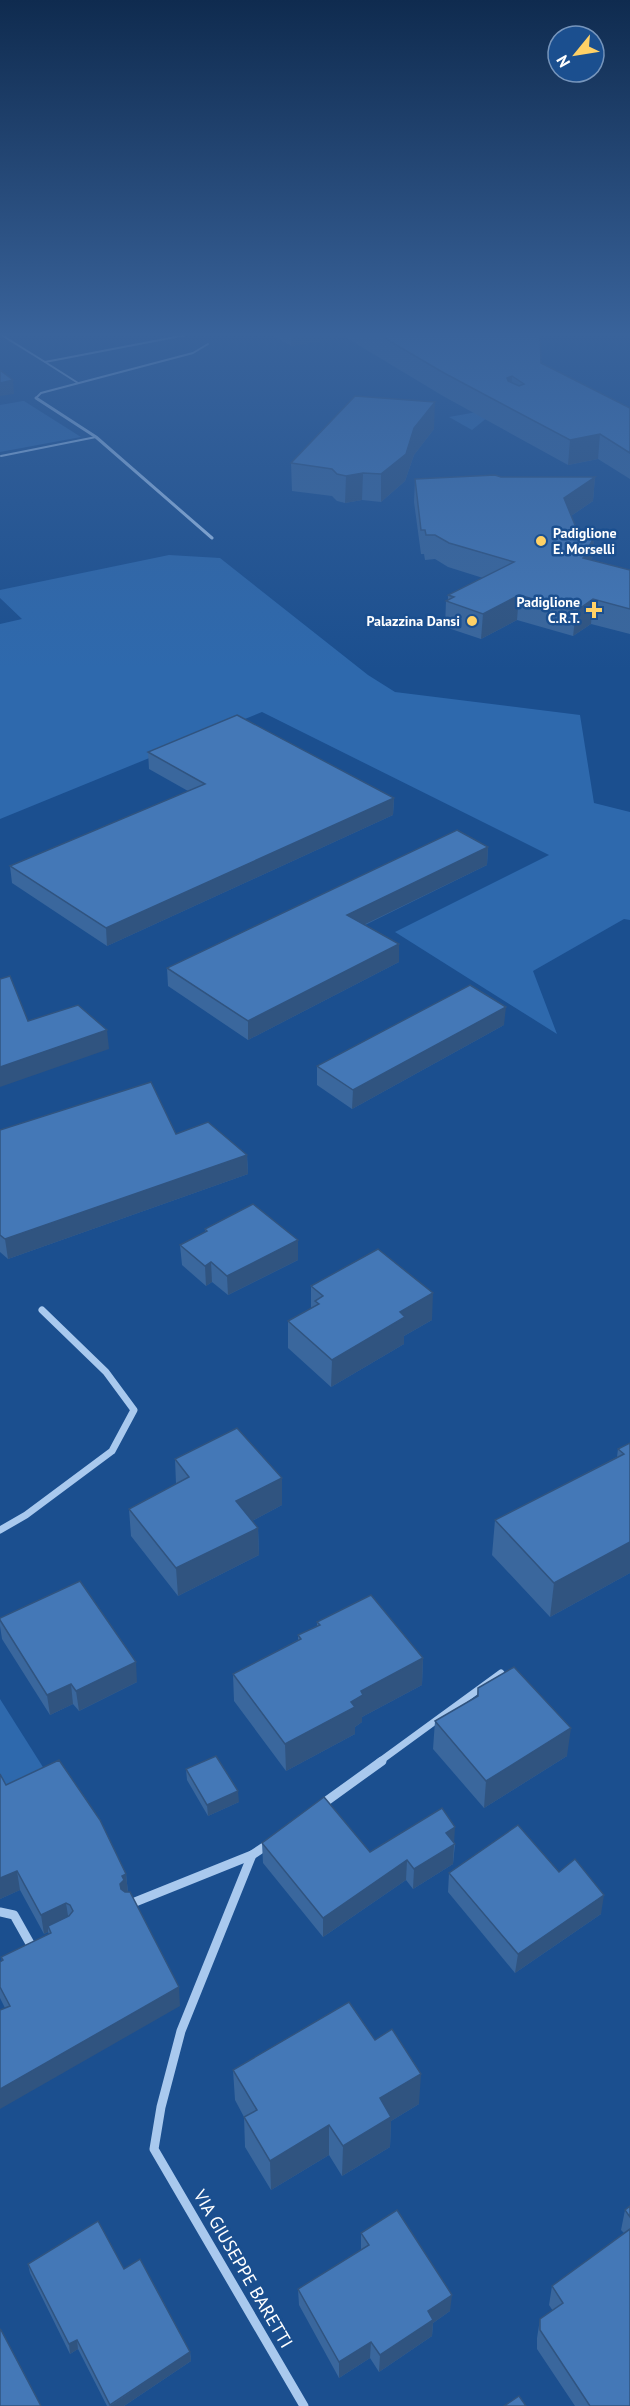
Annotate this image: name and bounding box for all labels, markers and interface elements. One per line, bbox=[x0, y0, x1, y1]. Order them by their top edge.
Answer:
north arrow bbox=[546, 24, 606, 84]
text: N bbox=[552, 52, 574, 71]
place label: Padiglione E. Morselli bbox=[553, 524, 617, 558]
marker: Padiglione E. Morselli bbox=[534, 534, 548, 548]
place label: Padiglione C.R.T. bbox=[516, 593, 580, 627]
marker: Padiglione C.R.T. bbox=[585, 601, 603, 619]
place label: Palazzina Dansi bbox=[366, 612, 460, 630]
marker: Palazzina Dansi bbox=[465, 614, 479, 628]
street label: VIA GIUSEPPE BARETTI bbox=[188, 2185, 298, 2352]

